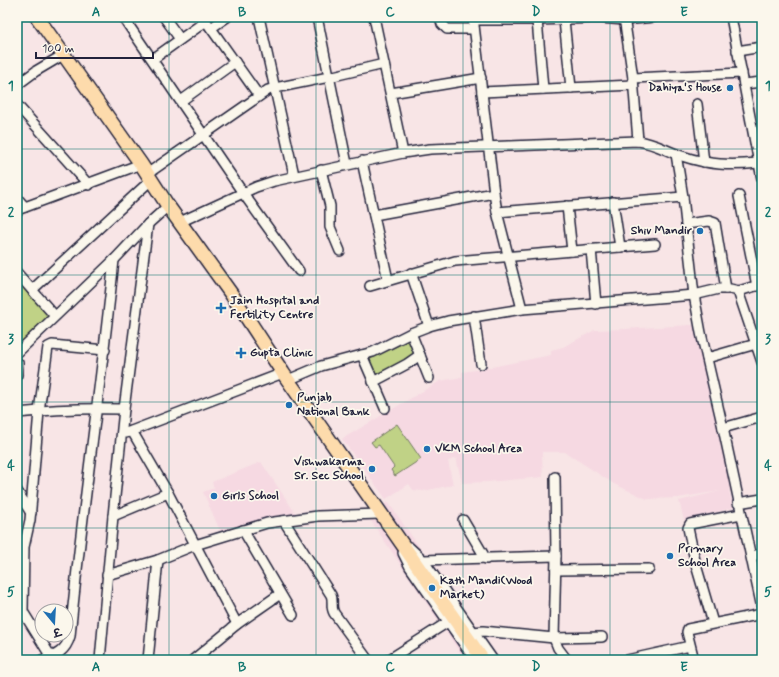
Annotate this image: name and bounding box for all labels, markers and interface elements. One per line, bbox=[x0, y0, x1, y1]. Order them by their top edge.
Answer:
text: A bbox=[92, 4, 100, 21]
text: B bbox=[238, 4, 247, 21]
text: C bbox=[385, 4, 395, 21]
text: D bbox=[532, 4, 541, 21]
text: E bbox=[680, 4, 688, 21]
scale bar bbox=[36, 34, 153, 60]
text: 100 m bbox=[42, 41, 74, 57]
text: 1 bbox=[8, 78, 14, 95]
text: 1 bbox=[765, 78, 771, 95]
place label: Dahiya's House bbox=[648, 80, 722, 96]
marker: Dahiya's House bbox=[725, 83, 735, 93]
text: 2 bbox=[8, 204, 15, 221]
text: 2 bbox=[765, 204, 772, 221]
place label: Shiv Mandir bbox=[631, 223, 692, 239]
marker: Shiv Mandir bbox=[695, 226, 705, 236]
place label: Jain Hospital and Fertility Centre bbox=[230, 293, 319, 323]
marker: Jain Hospital and Fertility Centre bbox=[215, 302, 227, 314]
text: 3 bbox=[8, 331, 14, 348]
text: 3 bbox=[765, 331, 771, 348]
place label: Gupta Clinic bbox=[250, 345, 313, 361]
marker: Gupta Clinic bbox=[235, 347, 247, 359]
place label: Punjab National Bank bbox=[297, 390, 370, 420]
marker: Punjab National Bank bbox=[284, 400, 294, 410]
place label: VKM School Area bbox=[435, 441, 522, 457]
marker: VKM School Area bbox=[422, 444, 432, 454]
place label: Vishwakarma Sr. Sec School bbox=[294, 454, 365, 484]
text: 4 bbox=[7, 458, 15, 475]
text: 4 bbox=[764, 458, 772, 475]
marker: Vishwakarma Sr. Sec School bbox=[367, 464, 377, 474]
place label: Girls School bbox=[222, 488, 279, 504]
marker: Girls School bbox=[209, 491, 219, 501]
place label: Primary School Area bbox=[678, 541, 736, 571]
marker: Primary School Area bbox=[665, 551, 675, 561]
place label: Kath Mandi(Wood Market) bbox=[440, 573, 532, 603]
marker: Kath Mandi(Wood Market) bbox=[427, 583, 437, 593]
text: 5 bbox=[7, 584, 15, 601]
text: 5 bbox=[764, 584, 772, 601]
north arrow bbox=[34, 603, 74, 643]
text: उ bbox=[50, 623, 63, 640]
text: A bbox=[92, 659, 100, 676]
text: B bbox=[238, 659, 247, 676]
text: C bbox=[385, 659, 395, 676]
text: D bbox=[532, 659, 541, 676]
text: E bbox=[680, 659, 688, 676]

